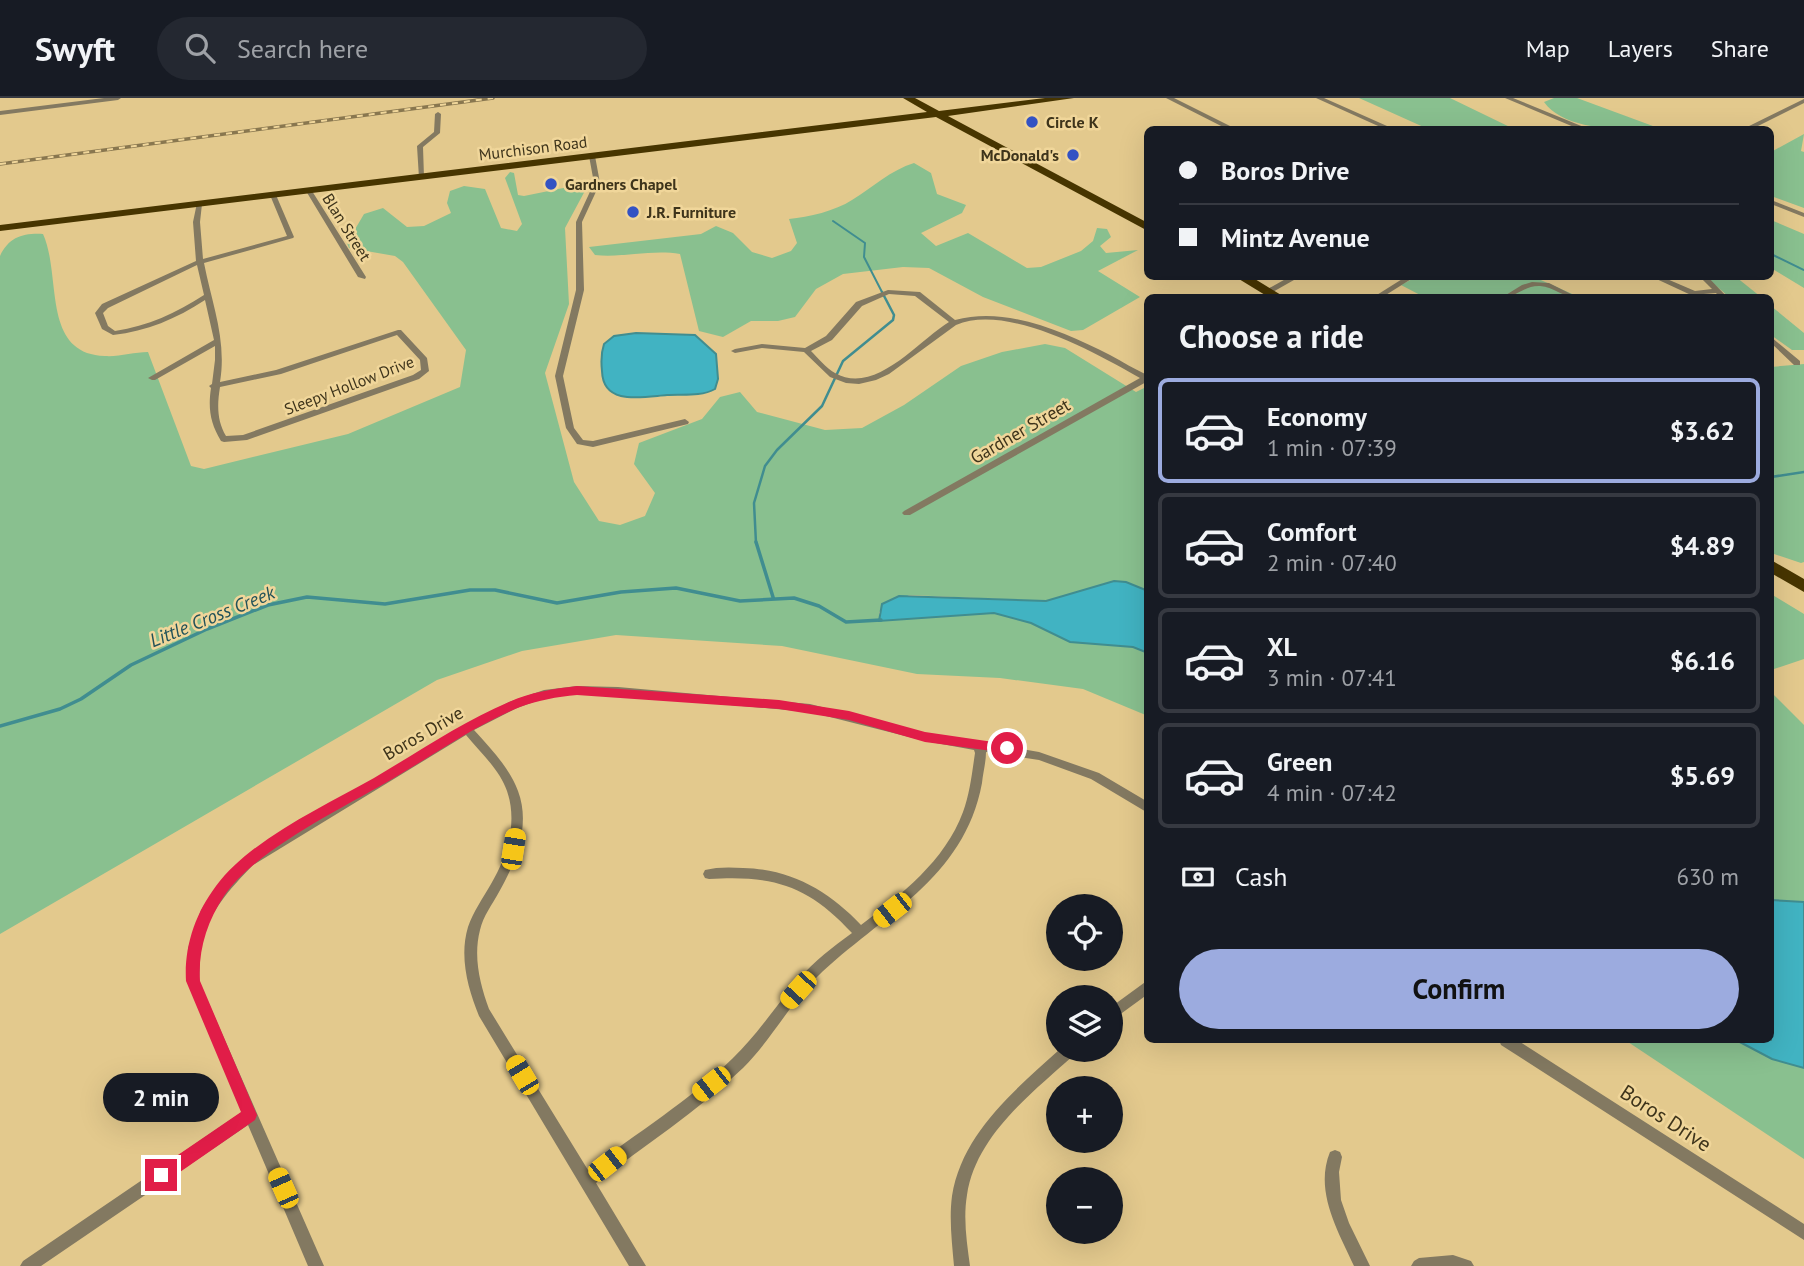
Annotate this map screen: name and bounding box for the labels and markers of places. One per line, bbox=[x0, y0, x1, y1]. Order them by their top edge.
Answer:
place label: Circle K bbox=[1046, 112, 1099, 132]
marker: Circle K bbox=[1024, 114, 1040, 130]
place label: McDonald's bbox=[981, 145, 1059, 165]
marker: McDonald's bbox=[1065, 147, 1081, 163]
place label: Gardners Chapel bbox=[565, 174, 677, 194]
marker: Gardners Chapel bbox=[543, 176, 559, 192]
place label: J.R. Furniture bbox=[646, 202, 736, 222]
marker: J.R. Furniture bbox=[625, 204, 641, 220]

